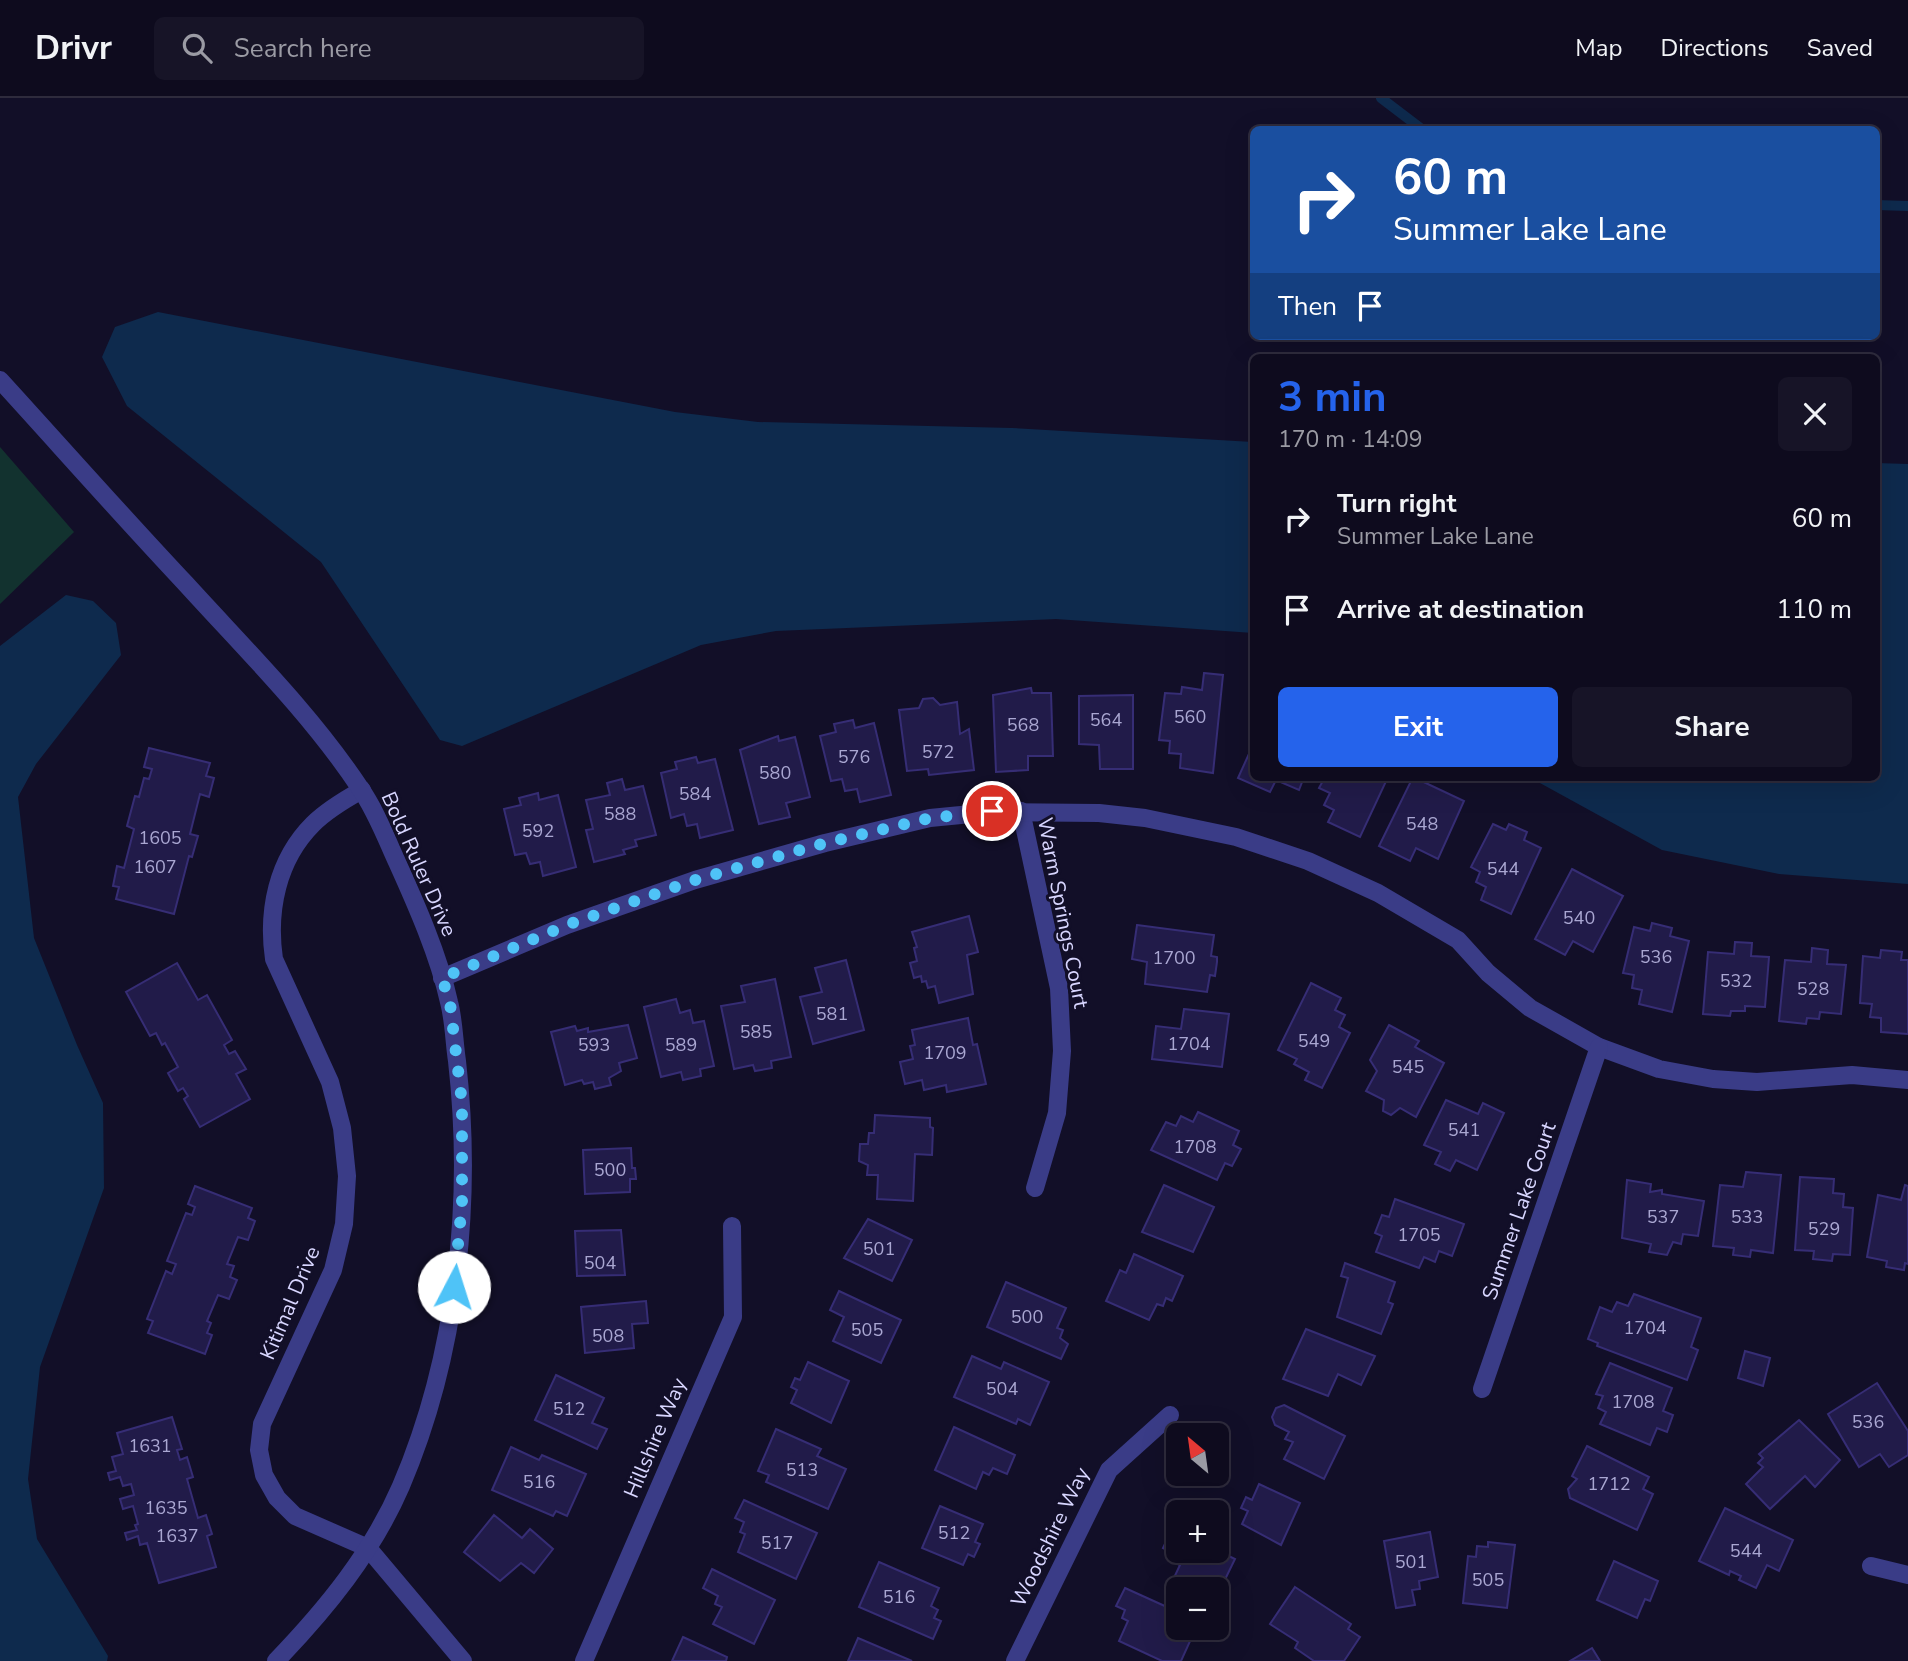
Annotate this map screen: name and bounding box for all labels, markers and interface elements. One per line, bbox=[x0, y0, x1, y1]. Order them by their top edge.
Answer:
search box bbox=[154, 17, 644, 80]
text: Drivr bbox=[35, 26, 112, 71]
icon: search bbox=[178, 29, 216, 67]
text: Search here bbox=[234, 31, 372, 66]
text: Map bbox=[1575, 32, 1622, 64]
text: Directions bbox=[1660, 32, 1769, 64]
text: Saved bbox=[1807, 32, 1873, 64]
text: 60 m bbox=[1393, 144, 1508, 211]
icon: right bbox=[1278, 154, 1369, 245]
text: Summer Lake Lane bbox=[1393, 208, 1667, 251]
icon: arrive bbox=[1351, 287, 1389, 325]
text: Then bbox=[1278, 289, 1337, 324]
text: 3 min bbox=[1278, 369, 1387, 426]
button: close bbox=[1778, 377, 1852, 451]
text: 170 m · 14:09 bbox=[1278, 424, 1423, 455]
text: Turn right bbox=[1337, 486, 1456, 521]
icon: right bbox=[1278, 500, 1316, 538]
text: 60 m bbox=[1792, 501, 1852, 536]
text: Summer Lake Lane bbox=[1337, 521, 1534, 552]
icon: arrive bbox=[1278, 591, 1316, 629]
text: Arrive at destination bbox=[1337, 592, 1584, 627]
text: 110 m bbox=[1776, 592, 1852, 627]
button: Exit bbox=[1278, 687, 1558, 767]
button: Share bbox=[1572, 687, 1852, 767]
house number: 560 bbox=[1174, 705, 1206, 729]
house number: 564 bbox=[1090, 708, 1122, 732]
house number: 568 bbox=[1007, 713, 1039, 737]
house number: 572 bbox=[922, 740, 954, 764]
house number: 576 bbox=[838, 745, 870, 769]
house number: 580 bbox=[759, 761, 791, 785]
pin bbox=[962, 781, 1022, 841]
house number: 584 bbox=[679, 782, 711, 806]
street label: Bold Ruler Drive bbox=[375, 787, 463, 941]
icon: arrive bbox=[973, 792, 1011, 830]
house number: 588 bbox=[604, 802, 636, 826]
house number: 548 bbox=[1406, 812, 1438, 836]
street label: Warm Springs Court bbox=[1031, 815, 1095, 1011]
house number: 592 bbox=[522, 819, 554, 843]
house number: 1605 bbox=[138, 826, 182, 850]
house number: 1607 bbox=[133, 855, 177, 879]
house number: 544 bbox=[1487, 857, 1519, 881]
house number: 540 bbox=[1563, 906, 1595, 930]
house number: 536 bbox=[1640, 945, 1672, 969]
house number: 1700 bbox=[1152, 946, 1196, 970]
house number: 532 bbox=[1720, 969, 1752, 993]
house number: 528 bbox=[1797, 977, 1829, 1001]
house number: 581 bbox=[816, 1002, 848, 1026]
house number: 585 bbox=[740, 1020, 772, 1044]
house number: 549 bbox=[1298, 1029, 1330, 1053]
house number: 1704 bbox=[1167, 1032, 1211, 1056]
house number: 593 bbox=[578, 1033, 610, 1057]
house number: 589 bbox=[665, 1033, 697, 1057]
house number: 1709 bbox=[923, 1041, 967, 1065]
house number: 545 bbox=[1392, 1055, 1424, 1079]
house number: 541 bbox=[1448, 1118, 1480, 1142]
street label: Summer Lake Court bbox=[1475, 1118, 1563, 1304]
house number: 1708 bbox=[1173, 1135, 1217, 1159]
house number: 500 bbox=[594, 1158, 626, 1182]
house number: 537 bbox=[1647, 1205, 1679, 1229]
house number: 533 bbox=[1731, 1205, 1763, 1229]
house number: 529 bbox=[1808, 1217, 1840, 1241]
house number: 1705 bbox=[1397, 1223, 1441, 1247]
house number: 501 bbox=[863, 1237, 895, 1261]
street label: Kitimal Drive bbox=[254, 1242, 326, 1364]
position arrow bbox=[417, 1250, 491, 1324]
house number: 504 bbox=[584, 1251, 616, 1275]
house number: 500 bbox=[1011, 1305, 1043, 1329]
house number: 1704 bbox=[1623, 1316, 1667, 1340]
house number: 505 bbox=[851, 1318, 883, 1342]
house number: 508 bbox=[592, 1324, 624, 1348]
street label: Hillshire Way bbox=[617, 1374, 693, 1502]
house number: 504 bbox=[986, 1377, 1018, 1401]
house number: 1708 bbox=[1611, 1390, 1655, 1414]
house number: 512 bbox=[553, 1397, 585, 1421]
house number: 536 bbox=[1852, 1410, 1884, 1434]
north arrow bbox=[1166, 1423, 1228, 1486]
map controls bbox=[1166, 1423, 1229, 1640]
house number: 1631 bbox=[128, 1434, 172, 1458]
house number: 513 bbox=[786, 1458, 818, 1482]
street label: Woodshire Way bbox=[1004, 1462, 1096, 1611]
house number: 516 bbox=[523, 1470, 555, 1494]
house number: 1712 bbox=[1587, 1472, 1631, 1496]
house number: 1635 bbox=[144, 1496, 188, 1520]
button: + bbox=[1166, 1500, 1229, 1563]
house number: 512 bbox=[938, 1521, 970, 1545]
house number: 1637 bbox=[155, 1524, 199, 1548]
house number: 517 bbox=[761, 1531, 793, 1555]
house number: 544 bbox=[1730, 1539, 1762, 1563]
house number: 501 bbox=[1395, 1550, 1427, 1574]
house number: 505 bbox=[1472, 1568, 1504, 1592]
button: − bbox=[1166, 1577, 1229, 1640]
house number: 516 bbox=[883, 1585, 915, 1609]

